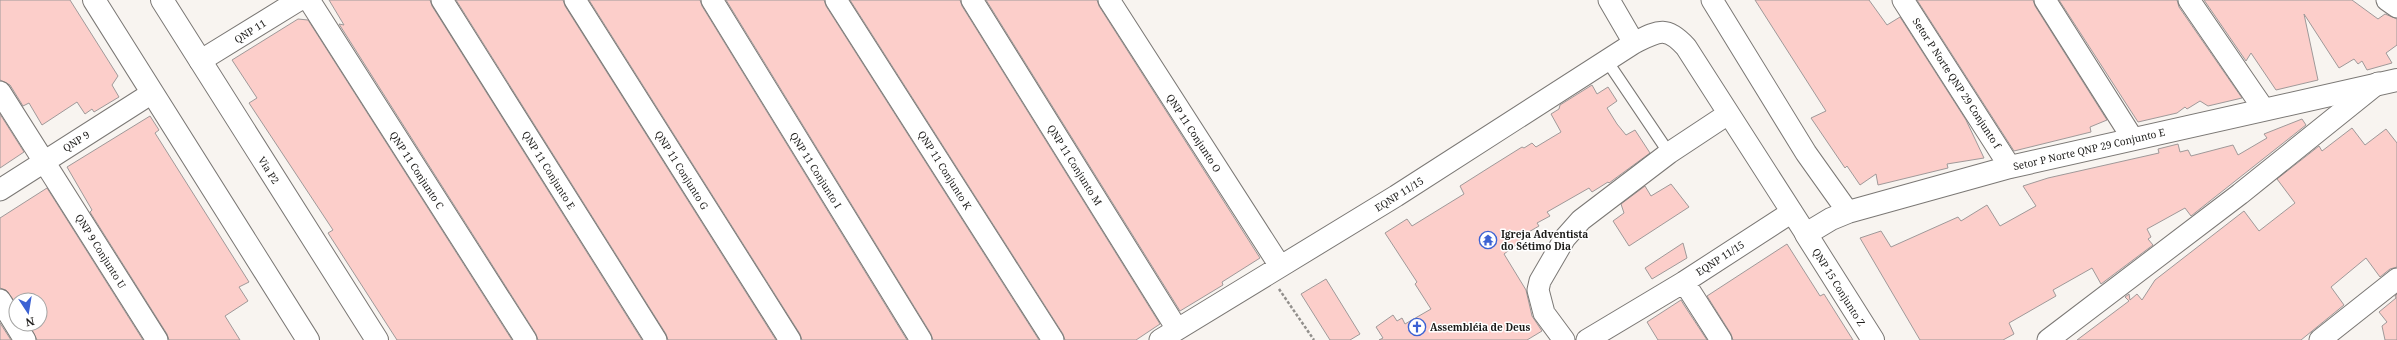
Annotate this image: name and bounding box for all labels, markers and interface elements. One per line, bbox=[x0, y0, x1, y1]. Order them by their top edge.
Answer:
street label: Setor P Norte QNP 29 Conjunto f bbox=[1910, 15, 2005, 152]
street label: QNP 11 bbox=[232, 16, 268, 46]
street label: QNP 11 Conjunto O bbox=[1163, 91, 1225, 175]
street label: QNP 11 Conjunto M bbox=[1044, 122, 1106, 208]
street label: Setor P Norte QNP 29 Conjunto E bbox=[2012, 125, 2166, 173]
street label: QNP 9 bbox=[60, 127, 92, 155]
street label: QNP 11 Conjunto E bbox=[519, 128, 579, 212]
street label: QNP 11 Conjunto G bbox=[652, 128, 712, 212]
street label: QNP 11 Conjunto K bbox=[915, 128, 975, 213]
street label: QNP 11 Conjunto C bbox=[387, 129, 447, 211]
street label: QNP 11 Conjunto I bbox=[787, 129, 845, 211]
street label: Via P2 bbox=[255, 154, 283, 186]
street label: EQNP 11/15 bbox=[1372, 173, 1426, 215]
street label: QNP 9 Conjunto U bbox=[73, 211, 130, 291]
place label: Igreja Adventista do Sétimo Dia bbox=[1501, 227, 1588, 253]
temple icon: Igreja Adventista do Sétimo Dia bbox=[1478, 230, 1498, 250]
street label: EQNP 11/15 bbox=[1693, 237, 1747, 279]
street label: QNP 15 Conjunto Z bbox=[1809, 245, 1869, 329]
north arrow bbox=[8, 292, 48, 332]
text: N bbox=[24, 314, 36, 331]
church icon: Assembléia de Deus bbox=[1407, 317, 1427, 337]
place label: Assembléia de Deus bbox=[1430, 320, 1530, 334]

